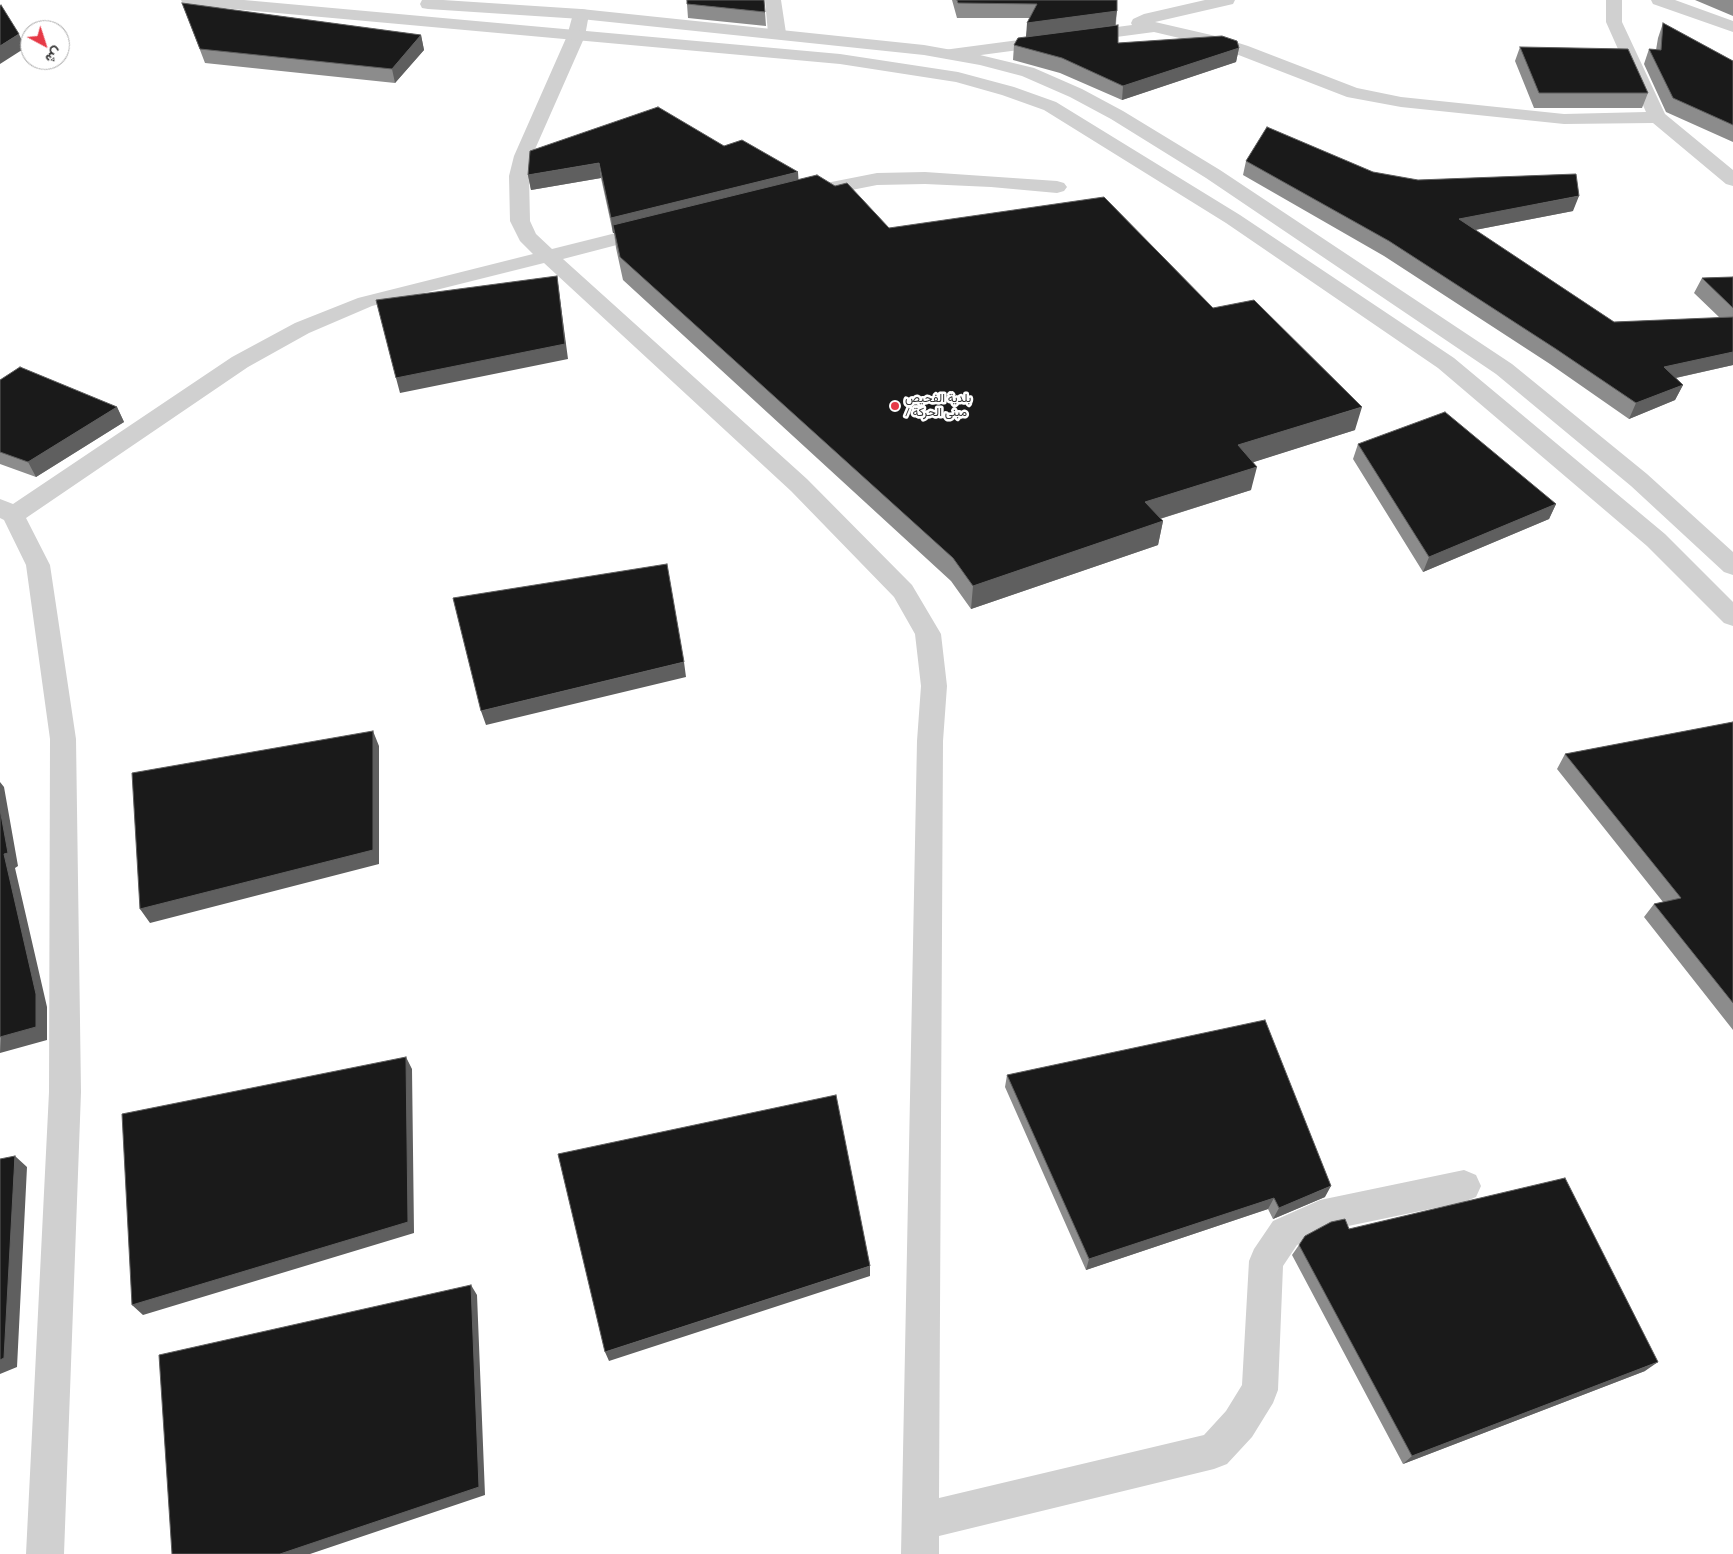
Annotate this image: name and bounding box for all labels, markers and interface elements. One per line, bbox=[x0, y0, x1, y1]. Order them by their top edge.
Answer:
north arrow bbox=[20, 20, 70, 70]
text: ش bbox=[41, 43, 68, 70]
place label: بلدية الفحيص / مبنى الحركة bbox=[905, 392, 971, 420]
marker: بلدية الفحيص / مبنى الحركة bbox=[889, 400, 901, 412]

